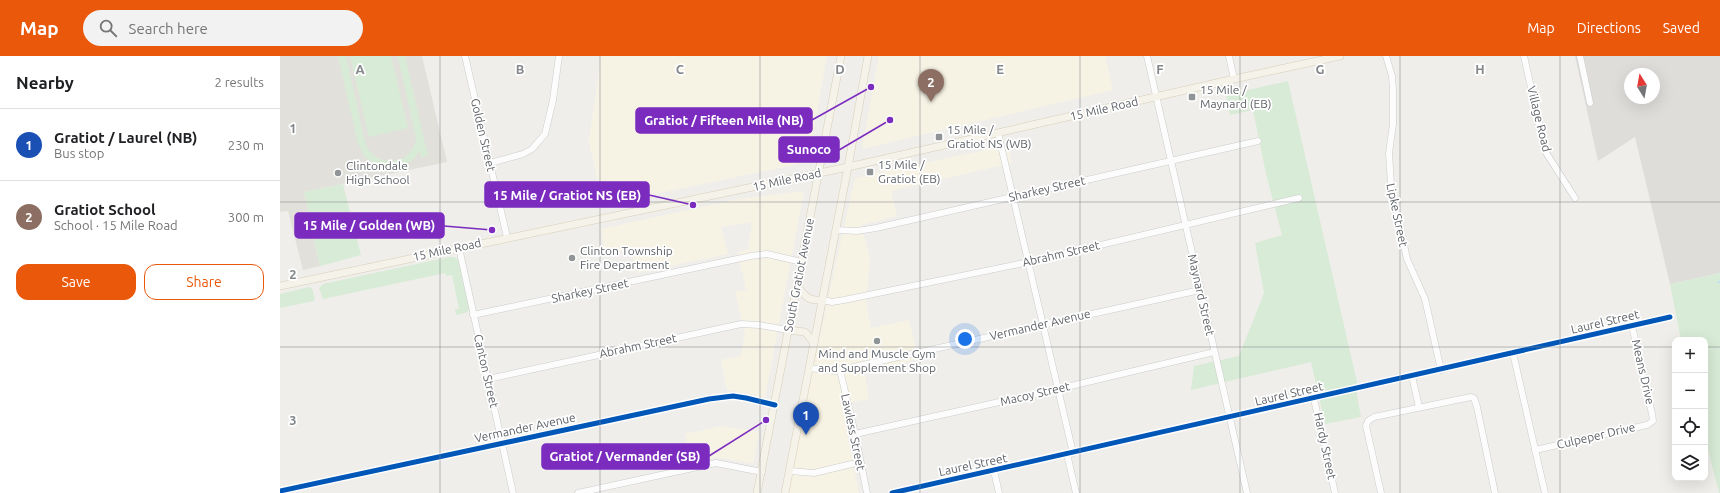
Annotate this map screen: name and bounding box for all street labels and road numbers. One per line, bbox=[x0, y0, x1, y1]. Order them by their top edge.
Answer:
street label: Village Road bbox=[1525, 85, 1554, 153]
street label: 15 Mile Road bbox=[1068, 94, 1139, 123]
street label: Golden Street bbox=[469, 97, 498, 173]
street label: 15 Mile Road bbox=[751, 166, 822, 193]
street label: Sharkey Street bbox=[1007, 173, 1087, 204]
street label: Lipke Street bbox=[1384, 182, 1411, 248]
street label: South Gratiot Avenue bbox=[781, 217, 816, 333]
street label: 15 Mile Road bbox=[411, 236, 482, 263]
street label: Abrahm Street bbox=[1021, 238, 1101, 269]
street label: Maynard Street bbox=[1186, 253, 1217, 337]
street label: Sharkey Street bbox=[550, 276, 630, 305]
street label: Vermander Avenue bbox=[988, 307, 1092, 342]
street label: Laurel Street bbox=[1569, 307, 1641, 336]
street label: Abrahm Street bbox=[598, 331, 678, 360]
street label: Canton Street bbox=[472, 333, 501, 409]
street label: Means Drive bbox=[1630, 338, 1657, 406]
street label: Macoy Street bbox=[999, 379, 1071, 408]
street label: Laurel Street bbox=[1253, 379, 1325, 408]
street label: Lawless Street bbox=[839, 392, 868, 472]
street label: Vermander Avenue bbox=[473, 410, 577, 445]
street label: Hardy Street bbox=[1312, 411, 1339, 481]
street label: Culpeper Drive bbox=[1555, 420, 1636, 451]
street label: Laurel Street bbox=[937, 451, 1009, 478]

